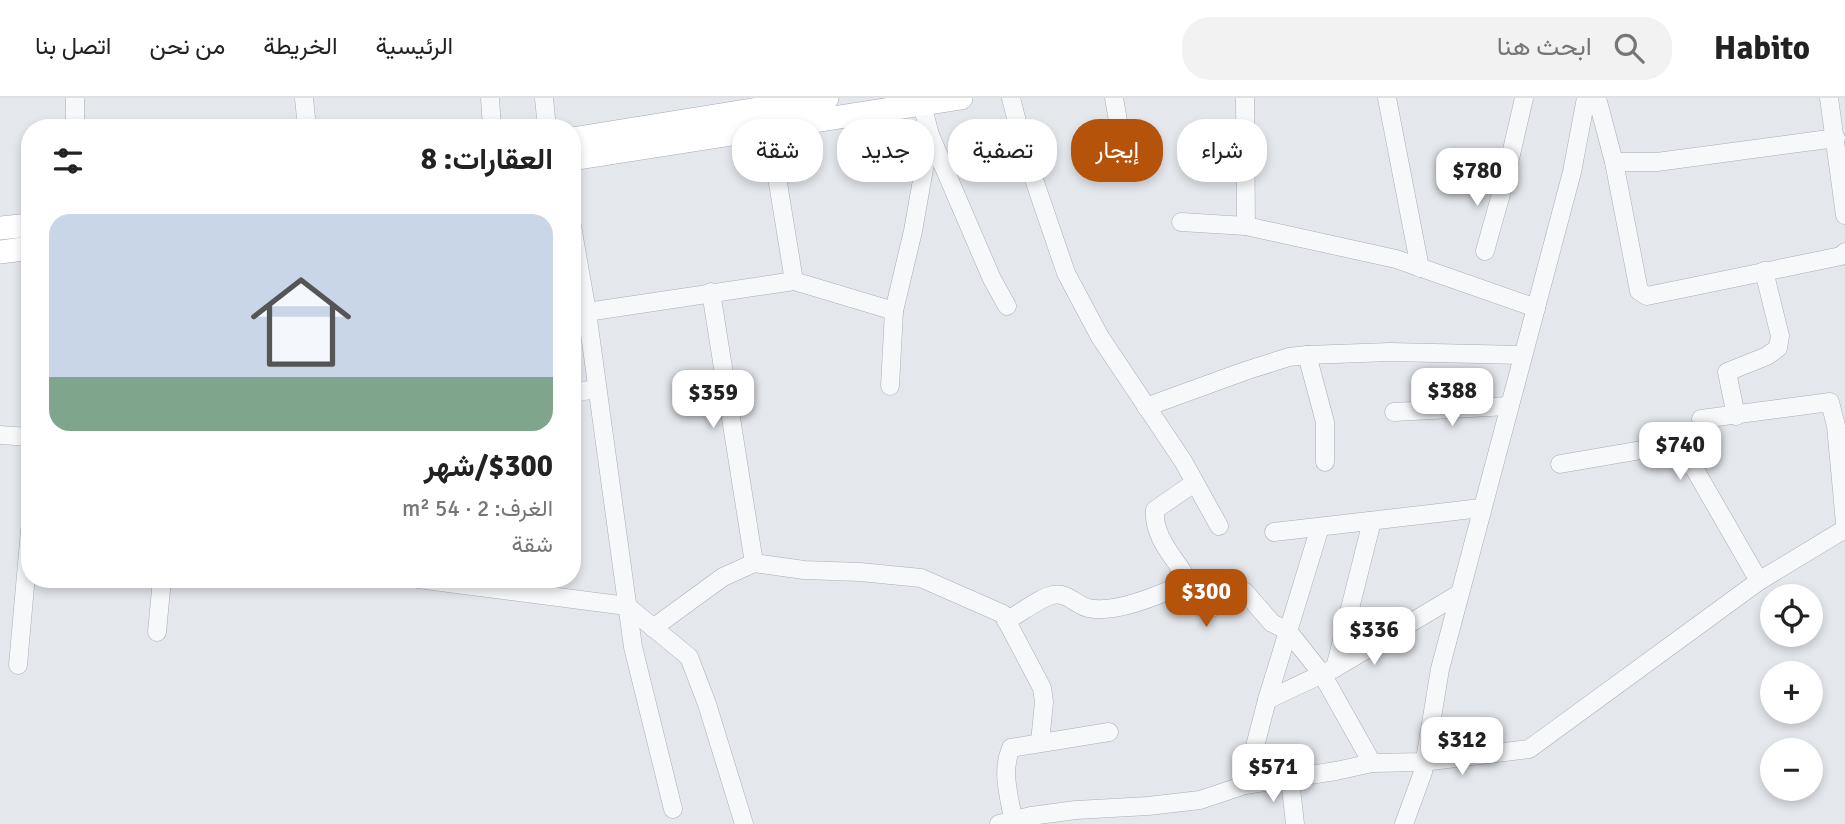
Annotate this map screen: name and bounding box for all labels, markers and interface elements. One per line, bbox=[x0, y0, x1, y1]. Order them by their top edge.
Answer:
search box bbox=[1182, 17, 1672, 80]
text: Habito bbox=[1714, 28, 1810, 69]
icon: search bbox=[1610, 29, 1648, 67]
text: اتصل بنا bbox=[35, 31, 111, 61]
text: من نحن bbox=[149, 31, 225, 61]
text: الخريطة bbox=[263, 31, 338, 61]
text: الرئيسية bbox=[376, 31, 453, 61]
text: ابحث هنا bbox=[1497, 31, 1592, 63]
chip: شقة bbox=[732, 119, 823, 182]
chip: جديد bbox=[837, 119, 934, 182]
chip: تصفية bbox=[948, 119, 1057, 182]
chip: إيجار bbox=[1071, 119, 1163, 182]
chip: شراء bbox=[1177, 119, 1267, 182]
text: العقارات: 8 bbox=[421, 141, 553, 178]
icon: filters bbox=[49, 142, 87, 180]
pin: $780 bbox=[1436, 148, 1518, 208]
text: $780 bbox=[1452, 156, 1502, 185]
icon: home bbox=[238, 259, 364, 385]
pin: $388 bbox=[1411, 368, 1493, 428]
pin: $359 bbox=[672, 370, 754, 430]
text: $388 bbox=[1427, 376, 1477, 405]
text: $359 bbox=[688, 378, 738, 407]
pin: $740 bbox=[1639, 422, 1721, 482]
text: $740 bbox=[1655, 430, 1705, 459]
text: $300/شهر bbox=[424, 448, 553, 485]
text: الغرف: 2 · 54 m² bbox=[402, 494, 553, 523]
text: شقة bbox=[511, 530, 553, 559]
pin: $300 bbox=[1165, 570, 1247, 629]
text: $300 bbox=[1181, 577, 1231, 606]
map controls bbox=[1760, 584, 1823, 801]
button: locate bbox=[1760, 584, 1823, 647]
pin: $336 bbox=[1333, 608, 1415, 667]
text: $336 bbox=[1349, 615, 1399, 644]
button: + bbox=[1760, 661, 1823, 724]
pin: $312 bbox=[1421, 718, 1503, 777]
text: $312 bbox=[1437, 725, 1487, 754]
button: − bbox=[1760, 738, 1823, 801]
pin: $571 bbox=[1232, 744, 1314, 804]
text: $571 bbox=[1248, 752, 1298, 781]

